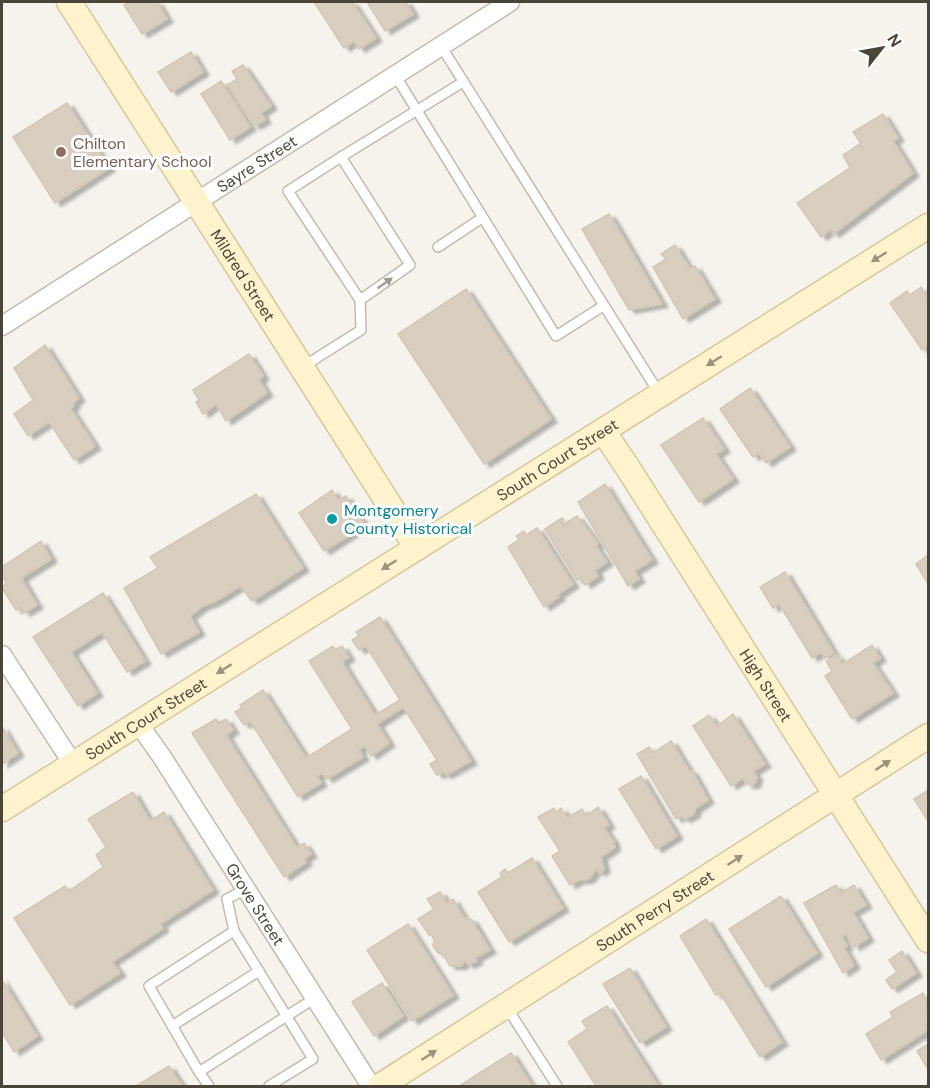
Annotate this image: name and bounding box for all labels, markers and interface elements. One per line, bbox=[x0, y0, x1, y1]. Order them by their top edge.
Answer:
north arrow bbox=[852, 18, 912, 78]
text: N bbox=[882, 30, 906, 51]
street label: Sayre Street bbox=[213, 131, 301, 197]
place label: Chilton Elementary School bbox=[73, 133, 211, 172]
marker: Chilton Elementary School bbox=[54, 145, 68, 159]
street label: Mildred Street bbox=[206, 225, 280, 326]
one-way arrow bbox=[871, 252, 887, 263]
one-way arrow bbox=[377, 277, 393, 289]
one-way arrow bbox=[706, 356, 722, 367]
street label: South Court Street bbox=[493, 414, 622, 506]
place label: Montgomery County Historical bbox=[344, 500, 472, 539]
marker: Montgomery County Historical bbox=[325, 512, 339, 526]
one-way arrow bbox=[381, 560, 397, 571]
street label: High Street bbox=[735, 645, 797, 726]
one-way arrow bbox=[216, 663, 232, 674]
street label: South Court Street bbox=[81, 673, 211, 765]
one-way arrow bbox=[874, 760, 891, 771]
one-way arrow bbox=[727, 854, 743, 865]
street label: Grove Street bbox=[221, 859, 289, 950]
street label: South Perry Street bbox=[592, 865, 718, 956]
one-way arrow bbox=[421, 1050, 437, 1061]

